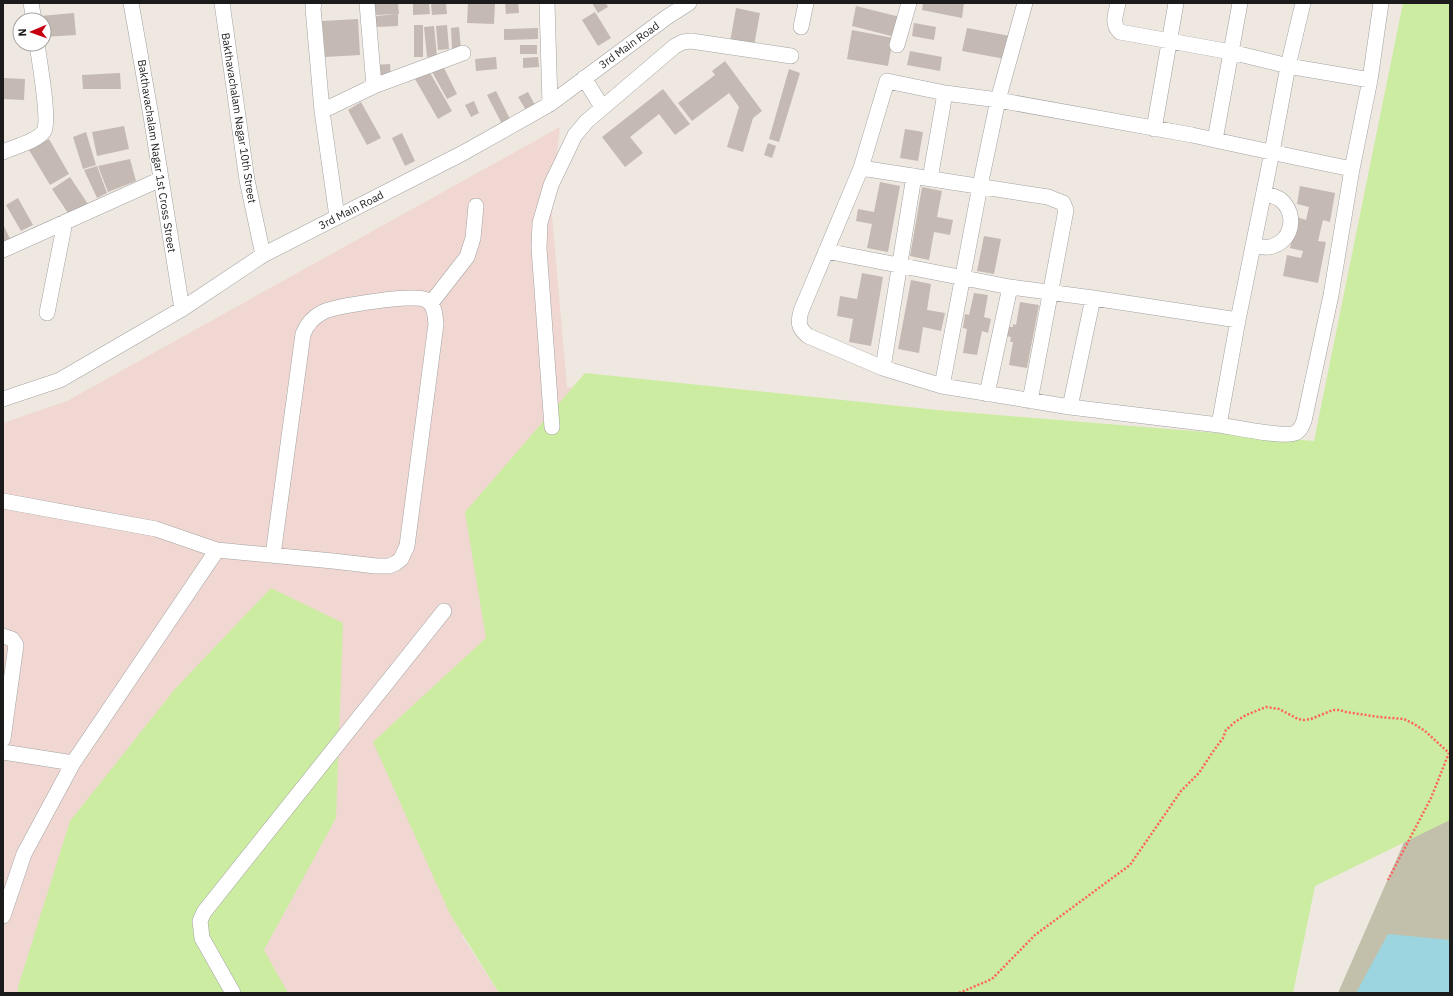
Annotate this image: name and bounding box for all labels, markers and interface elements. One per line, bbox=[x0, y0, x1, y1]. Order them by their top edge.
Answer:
north arrow bbox=[12, 12, 52, 52]
street label: 3rd Main Road bbox=[596, 18, 662, 72]
text: N bbox=[15, 28, 29, 37]
street label: Bakthavachalam Nagar 10th Street bbox=[219, 32, 259, 204]
street label: Bakthavachalam Nagar 1st Cross Street bbox=[135, 58, 179, 254]
street label: 3rd Main Road bbox=[316, 188, 386, 232]

